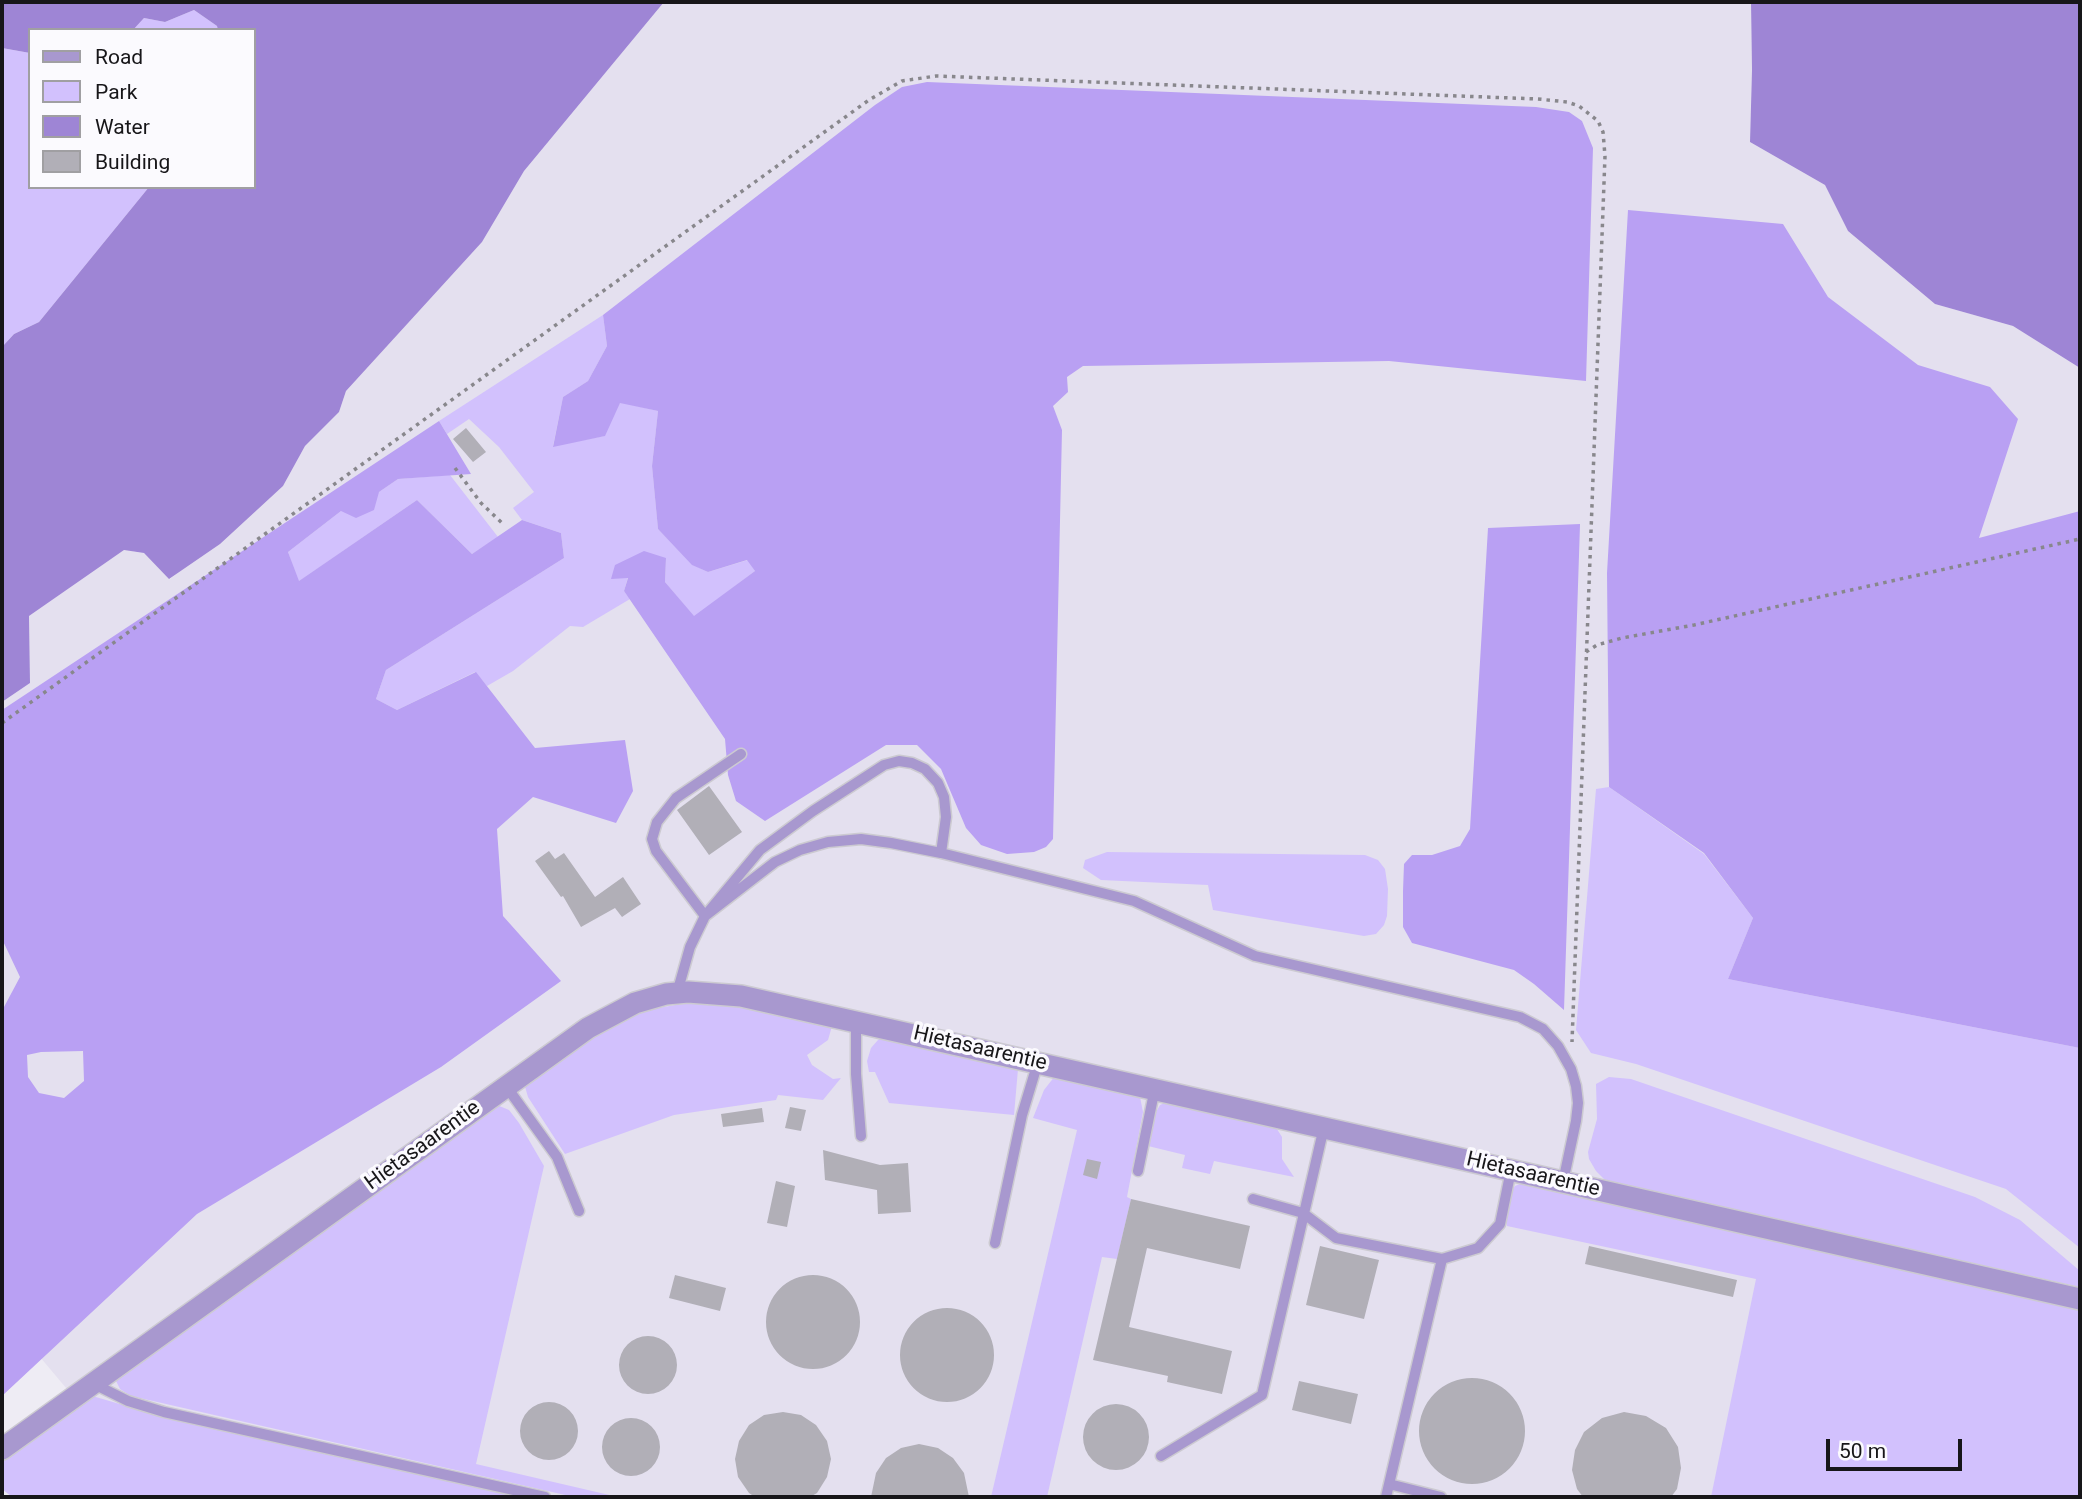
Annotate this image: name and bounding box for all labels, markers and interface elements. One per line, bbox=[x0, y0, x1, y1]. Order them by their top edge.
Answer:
legend bbox=[28, 28, 256, 189]
text: Road bbox=[95, 45, 143, 69]
text: Park bbox=[95, 80, 137, 104]
text: Water bbox=[95, 115, 150, 139]
text: Building bbox=[95, 150, 170, 174]
street label: Hietasaarentie bbox=[911, 1021, 1049, 1077]
street label: Hietasaarentie bbox=[361, 1096, 485, 1196]
street label: Hietasaarentie bbox=[1464, 1147, 1602, 1203]
scale bar bbox=[1830, 1426, 1966, 1470]
text: 50 m bbox=[1839, 1439, 1886, 1463]

